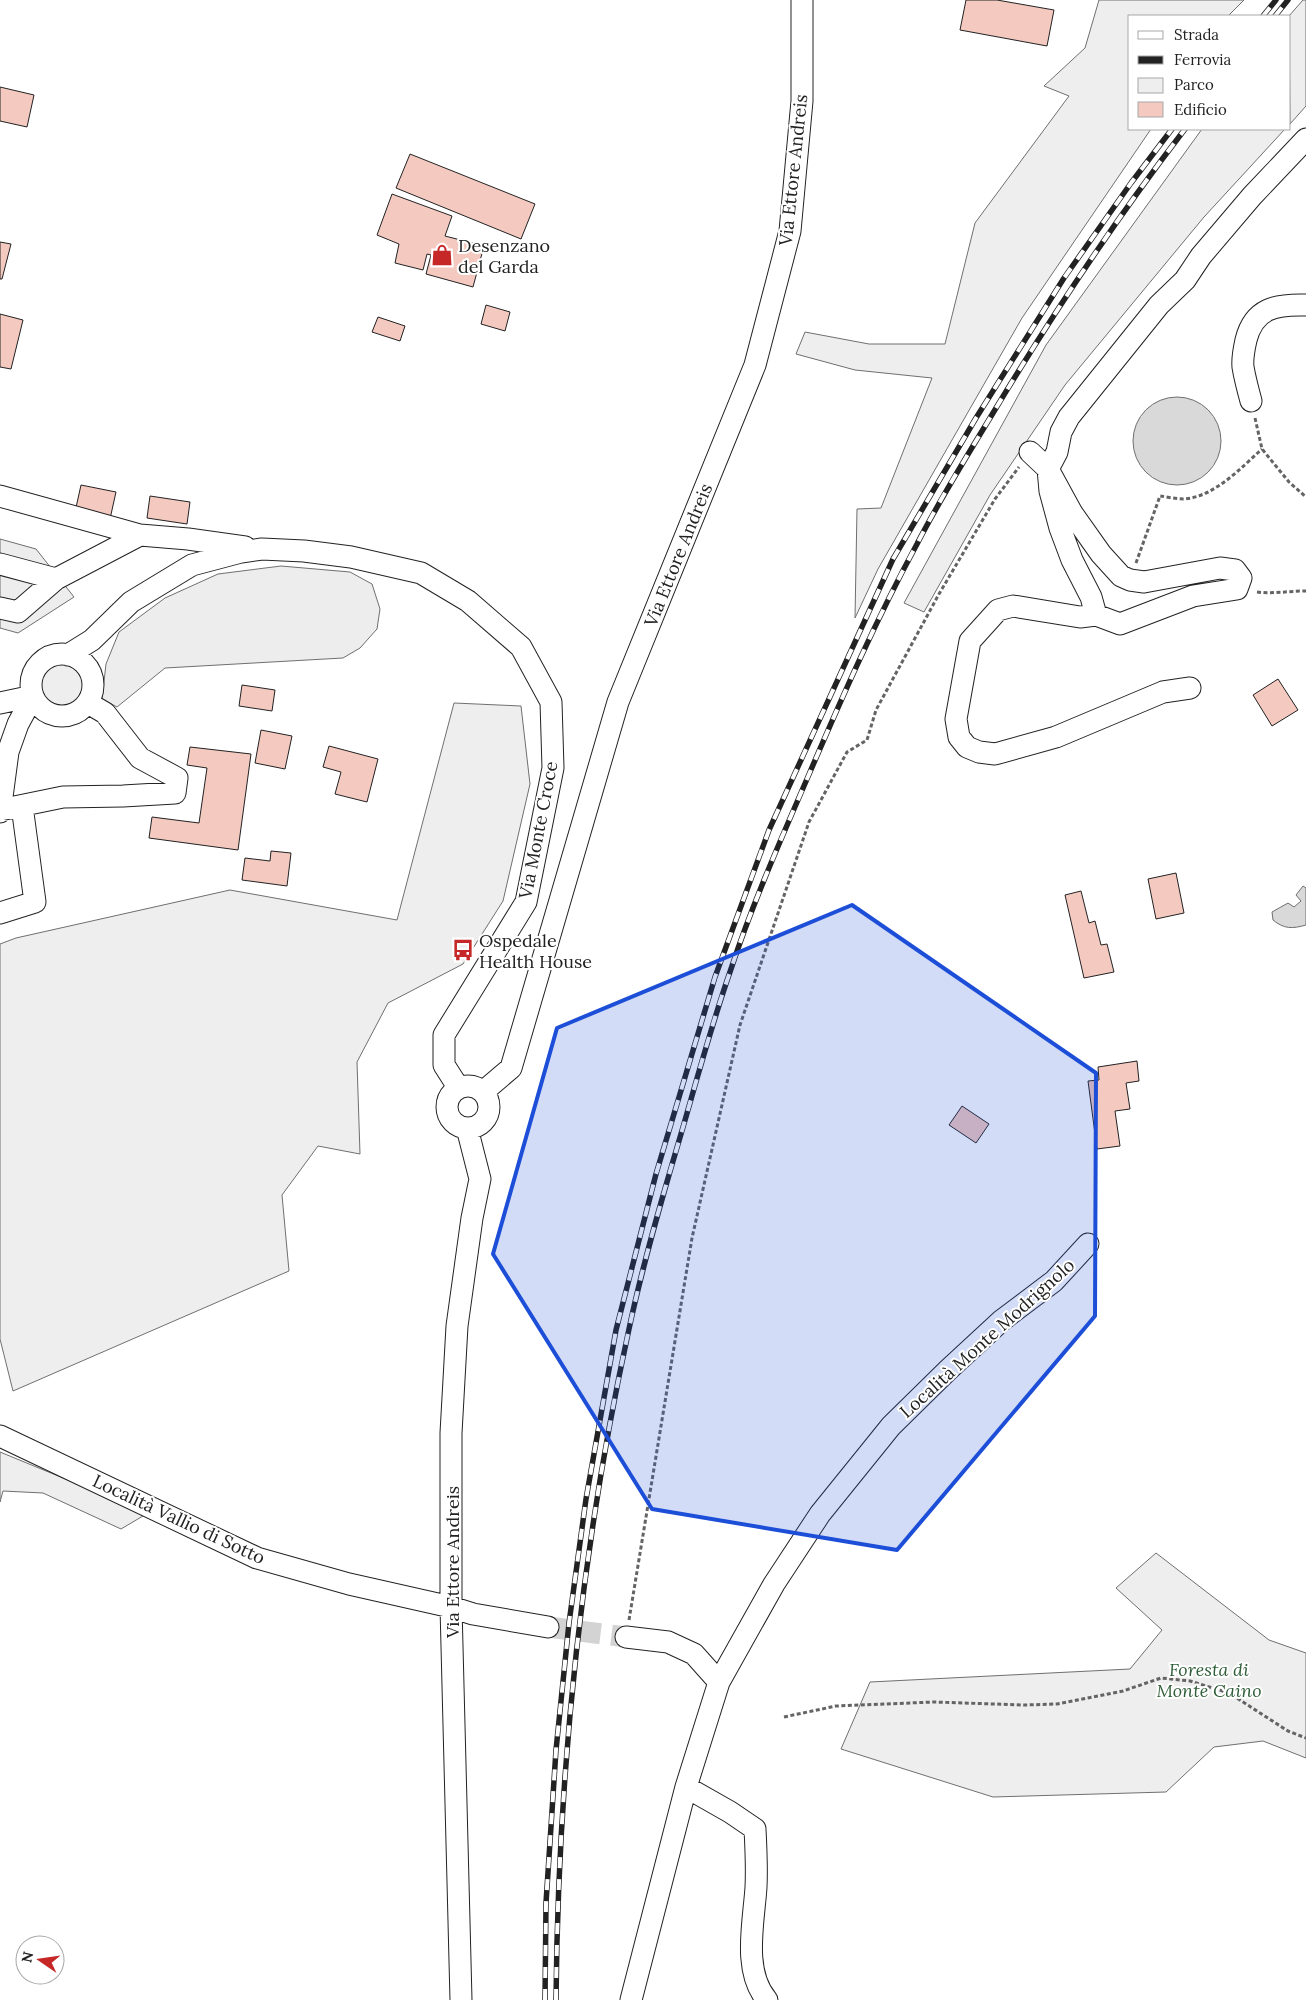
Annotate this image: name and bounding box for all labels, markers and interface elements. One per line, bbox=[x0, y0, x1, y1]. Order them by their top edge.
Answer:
legend bbox=[1128, 15, 1291, 130]
text: Strada bbox=[1174, 25, 1219, 44]
text: Ferrovia bbox=[1174, 50, 1232, 69]
text: Parco bbox=[1174, 75, 1214, 94]
street label: Via Ettore Andreis bbox=[774, 93, 812, 248]
text: Edificio bbox=[1174, 100, 1227, 119]
place label: Desenzano del Garda bbox=[458, 234, 550, 278]
shop icon: Desenzano del Garda bbox=[429, 242, 455, 268]
street label: Via Ettore Andreis bbox=[638, 480, 717, 631]
street label: Via Monte Croce bbox=[513, 759, 563, 902]
place label: Ospedale Health House bbox=[479, 929, 592, 973]
bus stop icon: Ospedale Health House bbox=[450, 937, 476, 963]
street label: Località Monte Modrignolo bbox=[895, 1253, 1079, 1423]
street label: Località Vallio di Sotto bbox=[89, 1469, 269, 1569]
street label: Via Ettore Andreis bbox=[441, 1486, 464, 1639]
park label: Foresta di Monte Caino bbox=[1156, 1658, 1262, 1702]
north arrow bbox=[15, 1935, 65, 1985]
text: N bbox=[17, 1950, 37, 1964]

